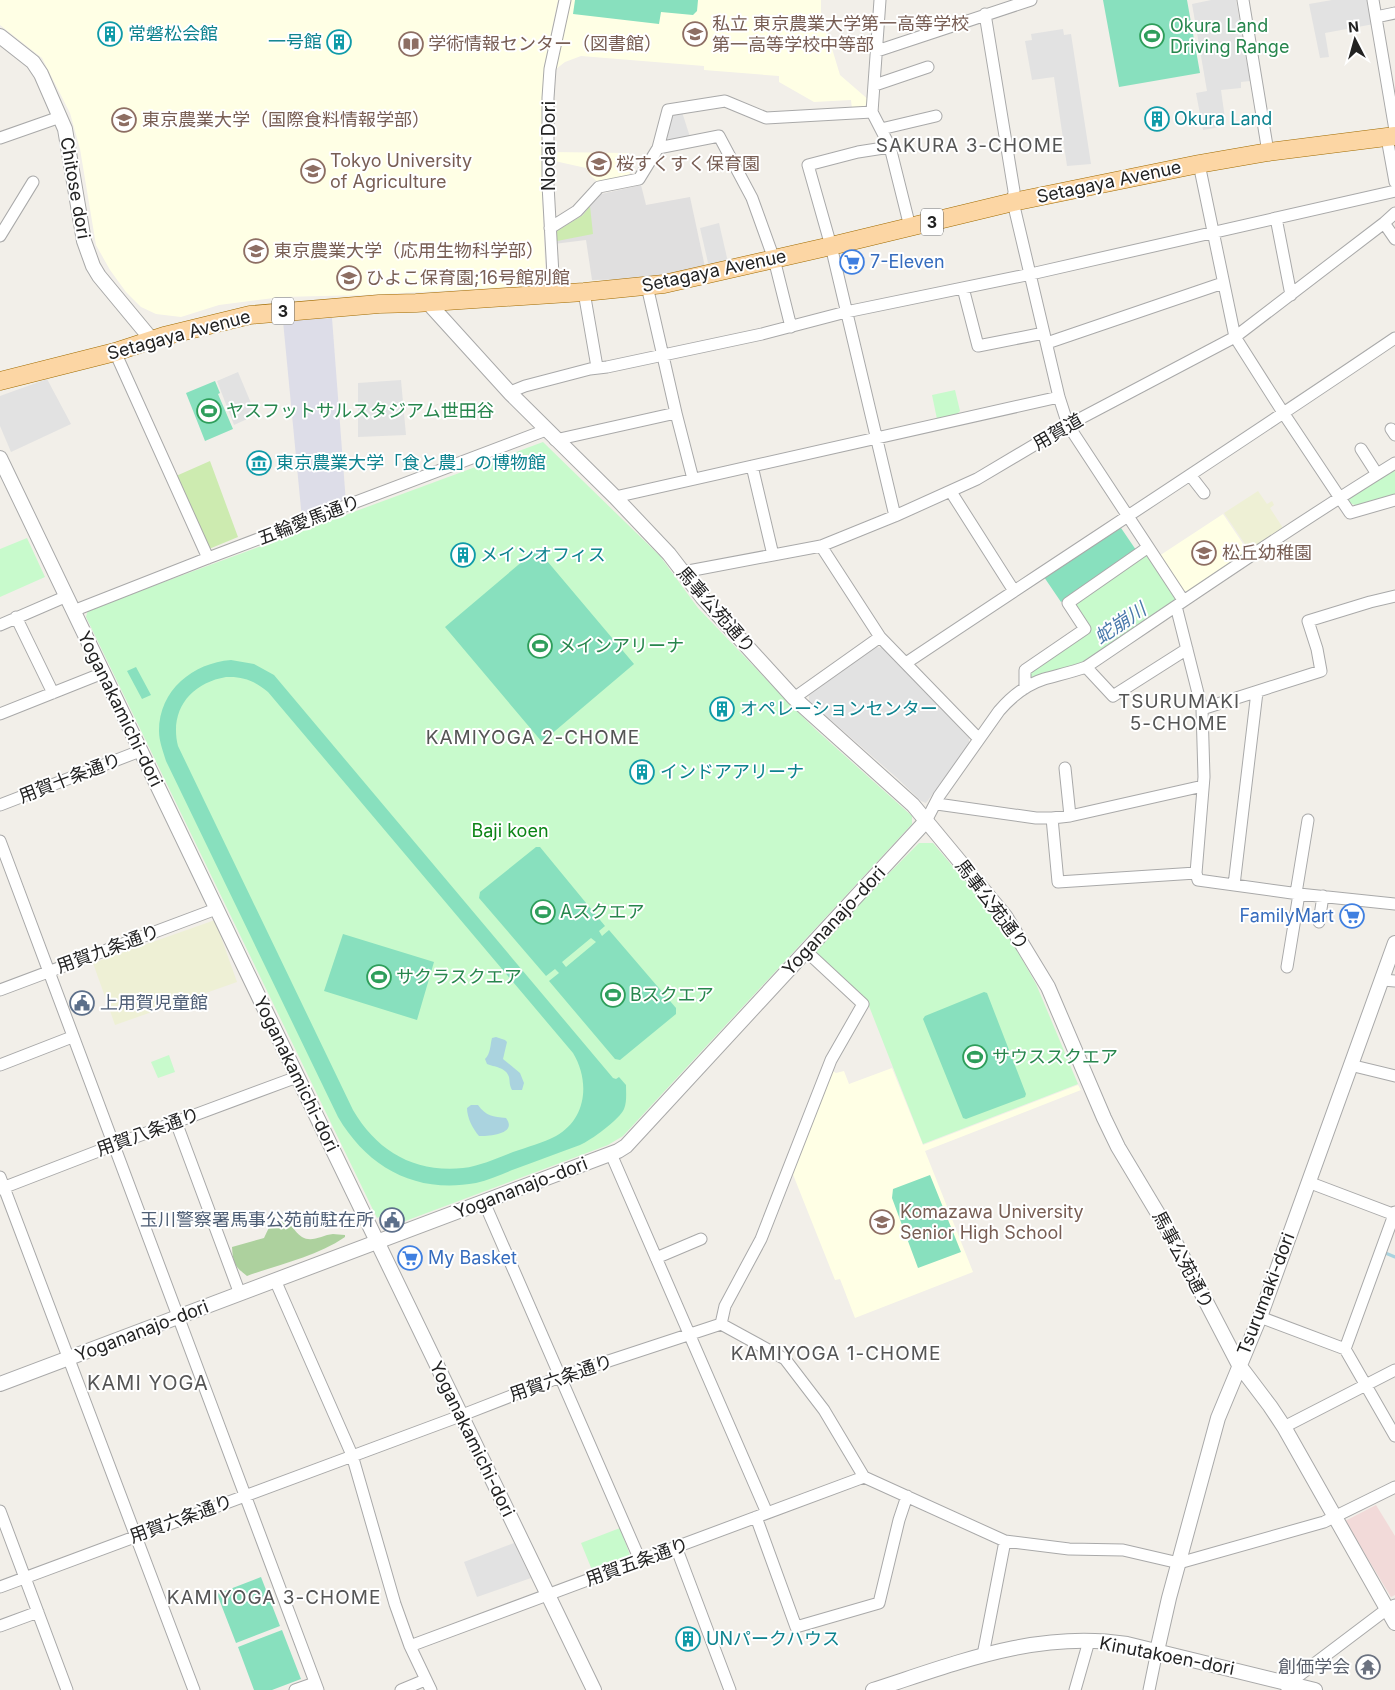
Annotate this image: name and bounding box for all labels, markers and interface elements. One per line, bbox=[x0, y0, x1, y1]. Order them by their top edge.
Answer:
place label: 私立 東京農業大学第一高等学校 第一高等学校中等部 bbox=[712, 13, 969, 55]
place label: Okura Land Driving Range bbox=[1170, 15, 1289, 57]
north arrow bbox=[1330, 15, 1380, 65]
text: N bbox=[1347, 18, 1360, 36]
building icon: 常磐松会館 bbox=[97, 21, 123, 47]
school or university icon: 私立 東京農業大学第一高等学校 第一高等学校中等部 bbox=[682, 21, 708, 47]
place label: 常磐松会館 bbox=[128, 23, 218, 44]
sports icon: Okura Land Driving Range bbox=[1139, 23, 1165, 49]
building icon: 一号館 bbox=[326, 29, 352, 55]
place label: 一号館 bbox=[268, 31, 322, 52]
library icon: 学術情報センター（図書館） bbox=[398, 31, 424, 57]
place label: 学術情報センター（図書館） bbox=[428, 33, 662, 54]
street label: Nodai Dori bbox=[538, 101, 559, 191]
building icon: Okura Land bbox=[1144, 106, 1170, 132]
school or university icon: 東京農業大学（国際食料情報学部） bbox=[111, 107, 137, 133]
place label: Okura Land bbox=[1174, 108, 1272, 129]
place label: 東京農業大学（国際食料情報学部） bbox=[142, 109, 430, 130]
district label: SAKURA 3-CHOME bbox=[876, 134, 1064, 157]
street label: Chitose dori bbox=[56, 135, 95, 240]
place label: Tokyo University of Agriculture bbox=[330, 150, 472, 192]
school or university icon: 桜すくすく保育園 bbox=[586, 151, 612, 177]
place label: 桜すくすく保育園 bbox=[616, 153, 760, 174]
street label: Setagaya Avenue bbox=[1035, 156, 1183, 207]
school or university icon: Tokyo University of Agriculture bbox=[300, 158, 326, 184]
road number: 3 bbox=[921, 208, 943, 236]
school or university icon: 東京農業大学（応用生物科学部） bbox=[243, 238, 269, 264]
place label: 東京農業大学（応用生物科学部） bbox=[274, 240, 544, 261]
street label: Setagaya Avenue bbox=[640, 245, 788, 296]
supermarket icon: 7-Eleven bbox=[839, 249, 865, 275]
place label: 7-Eleven bbox=[870, 251, 945, 272]
school or university icon: ひよこ保育園;16号館別館 bbox=[336, 265, 362, 291]
place label: ひよこ保育園;16号館別館 bbox=[366, 267, 570, 288]
road number: 3 bbox=[272, 298, 294, 324]
street label: Setagaya Avenue bbox=[105, 305, 253, 364]
sports icon: ヤスフットサルスタジアム世田谷 bbox=[196, 398, 222, 424]
place label: ヤスフットサルスタジアム世田谷 bbox=[226, 400, 495, 421]
street label: 用賀道 bbox=[1029, 409, 1086, 454]
museum icon: 東京農業大学「食と農」の博物館 bbox=[246, 450, 272, 476]
place label: 東京農業大学「食と農」の博物館 bbox=[276, 452, 546, 473]
street label: 五輪愛馬通り bbox=[255, 490, 363, 549]
school or university icon: 松丘幼稚園 bbox=[1191, 540, 1217, 566]
building icon: メインオフィス bbox=[450, 542, 476, 568]
place label: 松丘幼稚園 bbox=[1222, 542, 1312, 563]
place label: メインオフィス bbox=[480, 544, 606, 565]
street label: 馬事公苑通り bbox=[673, 562, 760, 657]
water label: 蛇崩川 bbox=[1090, 597, 1152, 649]
street label: Yoganakamichi-dori bbox=[74, 628, 167, 790]
sports icon: メインアリーナ bbox=[527, 633, 553, 659]
place label: メインアリーナ bbox=[558, 635, 684, 656]
district label: TSURUMAKI 5-CHOME bbox=[1118, 690, 1240, 735]
building icon: オペレーションセンター bbox=[709, 696, 735, 722]
place label: オペレーションセンター bbox=[740, 698, 938, 719]
district label: KAMIYOGA 2-CHOME bbox=[426, 726, 640, 749]
street label: 用賀十条通り bbox=[16, 748, 124, 807]
building icon: インドアアリーナ bbox=[629, 759, 655, 785]
place label: インドアアリーナ bbox=[660, 761, 804, 782]
park label: Baji koen bbox=[471, 820, 549, 841]
street label: 馬事公苑通り bbox=[952, 855, 1033, 954]
street label: Yogananajo-dori bbox=[778, 862, 889, 979]
sports icon: Aスクエア bbox=[530, 899, 556, 925]
place label: Aスクエア bbox=[560, 901, 644, 922]
supermarket icon: FamilyMart bbox=[1339, 903, 1365, 929]
place label: FamilyMart bbox=[1240, 905, 1334, 926]
street label: 用賀九条通り bbox=[53, 920, 162, 977]
sports icon: サクラスクエア bbox=[366, 964, 392, 990]
place label: サクラスクエア bbox=[396, 966, 522, 987]
sports icon: Bスクエア bbox=[600, 982, 626, 1008]
place label: Bスクエア bbox=[630, 984, 714, 1005]
public building icon: 上用賀児童館 bbox=[69, 990, 95, 1016]
place label: 上用賀児童館 bbox=[100, 992, 208, 1013]
street label: Yoganakamichi-dori bbox=[250, 993, 343, 1155]
sports icon: サウススクエア bbox=[962, 1044, 988, 1070]
place label: サウススクエア bbox=[992, 1046, 1118, 1067]
street label: 用賀八条通り bbox=[93, 1103, 202, 1160]
street label: Yogananajo-dori bbox=[451, 1152, 590, 1223]
place label: Komazawa University Senior High School bbox=[900, 1201, 1084, 1243]
public building icon: 玉川警察署馬事公苑前駐在所 bbox=[379, 1207, 405, 1233]
street label: 馬事公苑通り bbox=[1149, 1207, 1218, 1312]
place label: 玉川警察署馬事公苑前駐在所 bbox=[140, 1209, 374, 1230]
school or university icon: Komazawa University Senior High School bbox=[869, 1209, 895, 1235]
street label: Tsurumaki-dori bbox=[1233, 1230, 1299, 1358]
supermarket icon: My Basket bbox=[397, 1245, 423, 1271]
place label: My Basket bbox=[428, 1247, 517, 1268]
street label: Yogananajo-dori bbox=[72, 1295, 211, 1366]
district label: KAMIYOGA 1-CHOME bbox=[731, 1342, 941, 1365]
street label: 用賀六条通り bbox=[506, 1350, 615, 1405]
street label: Yoganakamichi-dori bbox=[426, 1358, 519, 1520]
district label: KAMI YOGA bbox=[87, 1371, 209, 1395]
street label: 用賀六条通り bbox=[126, 1490, 235, 1547]
street label: 用賀五条通り bbox=[582, 1533, 691, 1590]
district label: KAMIYOGA 3-CHOME bbox=[167, 1586, 381, 1609]
building icon: UNパークハウス bbox=[675, 1626, 701, 1652]
place label: UNパークハウス bbox=[706, 1628, 840, 1649]
street label: Kinutakoen-dori bbox=[1098, 1632, 1236, 1679]
temple icon: 創価学会 bbox=[1355, 1654, 1381, 1680]
place label: 創価学会 bbox=[1278, 1656, 1350, 1677]

